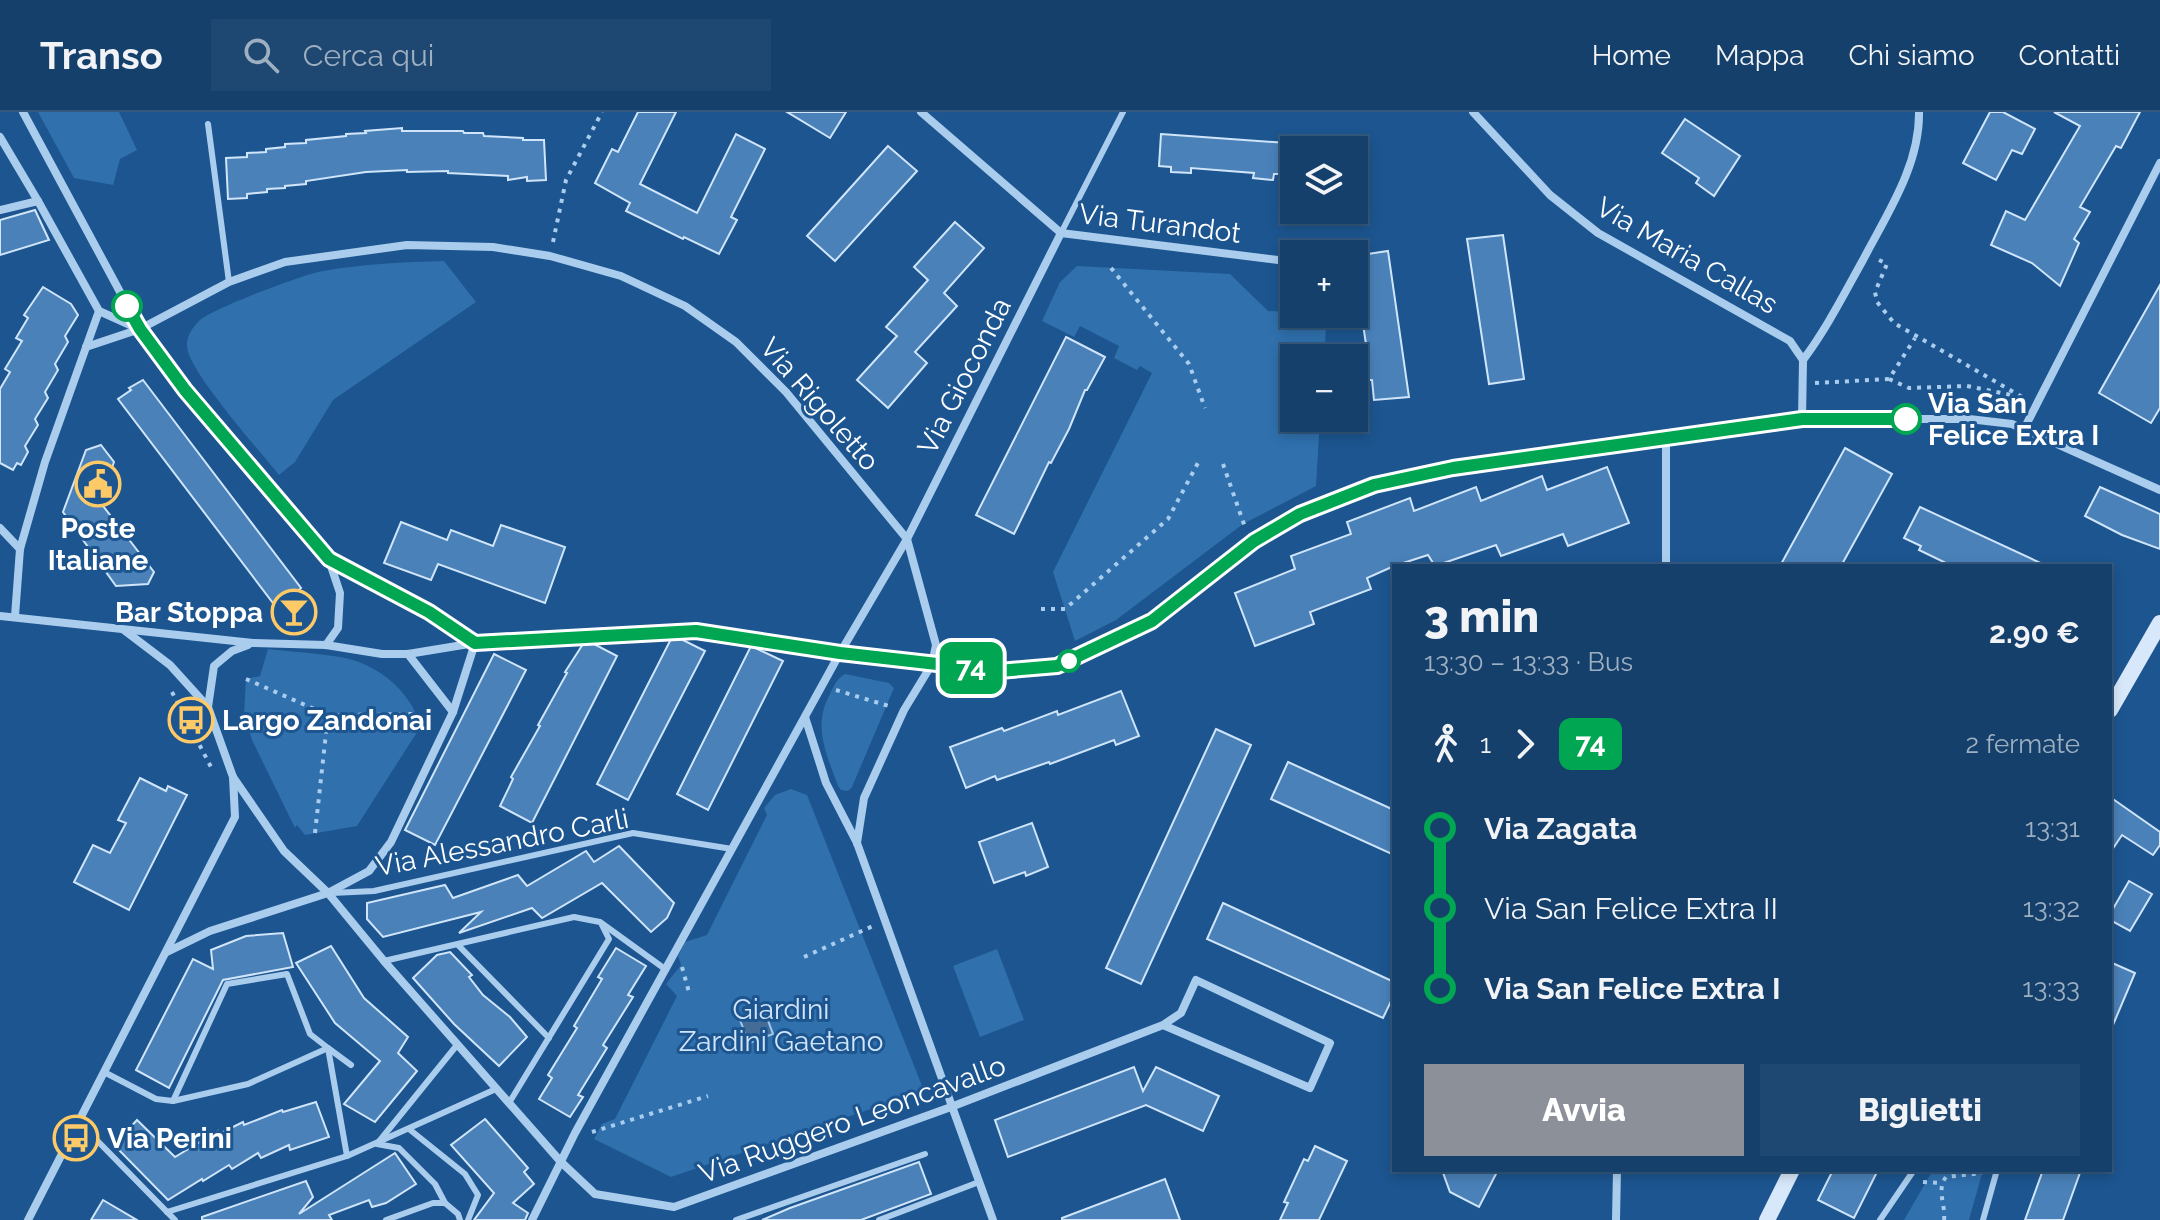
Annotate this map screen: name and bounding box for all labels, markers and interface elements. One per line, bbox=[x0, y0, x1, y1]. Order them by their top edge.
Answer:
search box bbox=[211, 19, 771, 91]
text: Transo bbox=[40, 33, 163, 78]
icon: search bbox=[239, 33, 283, 77]
text: Cerca qui bbox=[303, 38, 434, 73]
text: Home bbox=[1592, 39, 1671, 72]
text: Mappa bbox=[1715, 39, 1804, 72]
text: Chi siamo bbox=[1848, 39, 1975, 72]
text: Contatti bbox=[2019, 39, 2120, 72]
map controls bbox=[1280, 136, 1368, 432]
button: layers bbox=[1280, 136, 1368, 224]
street label: Via Maria Callas bbox=[1590, 190, 1783, 321]
street label: Via Turandot bbox=[1077, 197, 1243, 250]
button: + bbox=[1280, 240, 1368, 328]
unlabelled marker bbox=[112, 291, 142, 321]
street label: Via Gioconda bbox=[911, 292, 1018, 460]
street label: Via Rigoletto bbox=[753, 331, 886, 477]
button: − bbox=[1280, 344, 1368, 432]
place label: Via San Felice Extra I bbox=[1928, 387, 2099, 452]
marker: Via San Felice Extra I bbox=[1891, 404, 1921, 434]
public building icon: Poste Italiane bbox=[74, 460, 122, 508]
place label: Poste Italiane bbox=[48, 512, 148, 577]
bar icon: Bar Stoppa bbox=[270, 588, 318, 636]
text: 3 min bbox=[1424, 591, 1539, 642]
place label: Bar Stoppa bbox=[115, 596, 263, 629]
text: 2.90 € bbox=[1989, 615, 2080, 650]
line badge: 74 bbox=[935, 642, 1007, 694]
text: 13:30 – 13:33 · Bus bbox=[1424, 647, 1633, 677]
unlabelled marker bbox=[1058, 650, 1080, 672]
text: 74 bbox=[956, 651, 986, 684]
bus stop icon: Largo Zandonai bbox=[167, 696, 215, 744]
place label: Largo Zandonai bbox=[222, 704, 432, 737]
icon: walk bbox=[1424, 722, 1468, 766]
icon: forward bbox=[1503, 722, 1547, 766]
text: 74 bbox=[1575, 727, 1606, 760]
text: 1 bbox=[1480, 729, 1491, 759]
text: 2 fermate bbox=[1966, 729, 2080, 759]
street label: Via Alessandro Carli bbox=[373, 802, 631, 883]
text: Via Zagata bbox=[1484, 811, 1637, 846]
text: 13:31 bbox=[2025, 813, 2080, 843]
text: Via San Felice Extra II bbox=[1484, 891, 1778, 926]
text: 13:32 bbox=[2023, 893, 2080, 923]
text: Via San Felice Extra I bbox=[1484, 971, 1781, 1006]
text: 13:33 bbox=[2022, 973, 2080, 1003]
park label: Giardini Zardini Gaetano bbox=[679, 993, 883, 1058]
street label: Via Ruggero Leoncavallo bbox=[694, 1049, 1010, 1190]
button: Avvia bbox=[1424, 1064, 1744, 1156]
button: Biglietti bbox=[1760, 1064, 2080, 1156]
bus stop icon: Via Perini bbox=[52, 1114, 100, 1162]
place label: Via Perini bbox=[107, 1122, 232, 1155]

